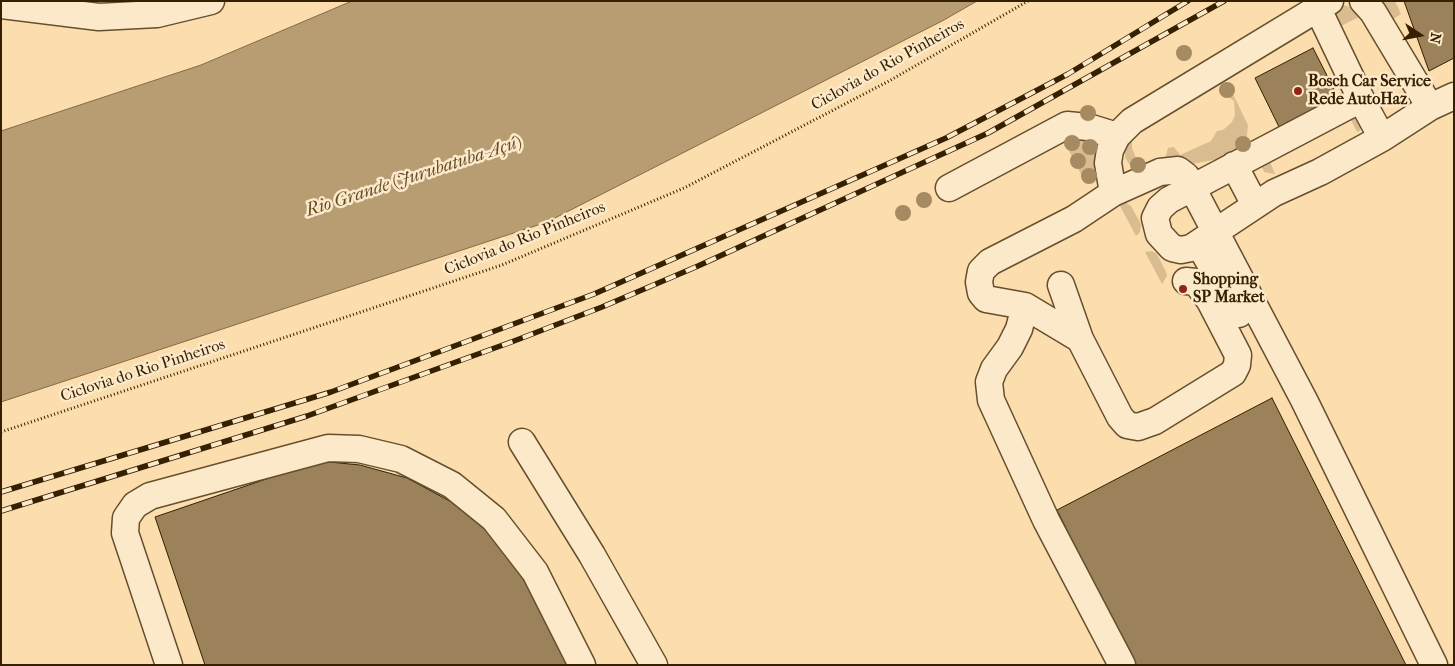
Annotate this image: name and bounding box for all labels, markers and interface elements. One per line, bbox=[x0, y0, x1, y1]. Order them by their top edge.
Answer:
north arrow bbox=[1395, 10, 1445, 60]
street label: Ciclovia do Rio Pinheiros bbox=[808, 15, 968, 115]
text: N bbox=[1426, 31, 1445, 45]
place label: Bosch Car Service Rede AutoHaz bbox=[1308, 72, 1431, 110]
marker: Bosch Car Service Rede AutoHaz bbox=[1292, 85, 1304, 97]
water label: Rio Grande (Jurubatuba-Açú) bbox=[303, 132, 525, 222]
street label: Ciclovia do Rio Pinheiros bbox=[442, 198, 608, 280]
place label: Shopping SP Market bbox=[1193, 270, 1265, 308]
marker: Shopping SP Market bbox=[1177, 283, 1189, 295]
street label: Ciclovia do Rio Pinheiros bbox=[58, 335, 228, 407]

